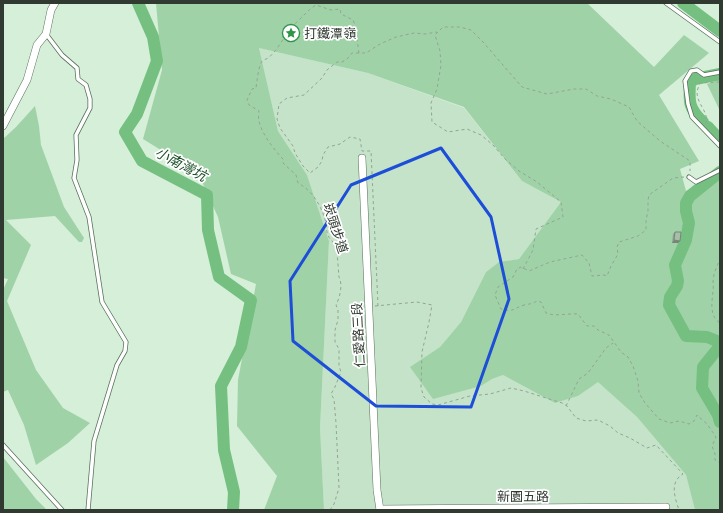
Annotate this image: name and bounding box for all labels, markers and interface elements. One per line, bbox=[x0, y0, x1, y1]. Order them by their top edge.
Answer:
place icon: 打鐵潭嶺 bbox=[281, 23, 301, 43]
place label: 打鐵潭嶺 bbox=[304, 26, 357, 40]
water label: 小南灣坑 bbox=[153, 144, 211, 185]
street label: 崁頭步道 bbox=[321, 201, 351, 255]
street label: 仁愛路三段 bbox=[349, 302, 367, 368]
street label: 新園五路 bbox=[497, 489, 549, 503]

